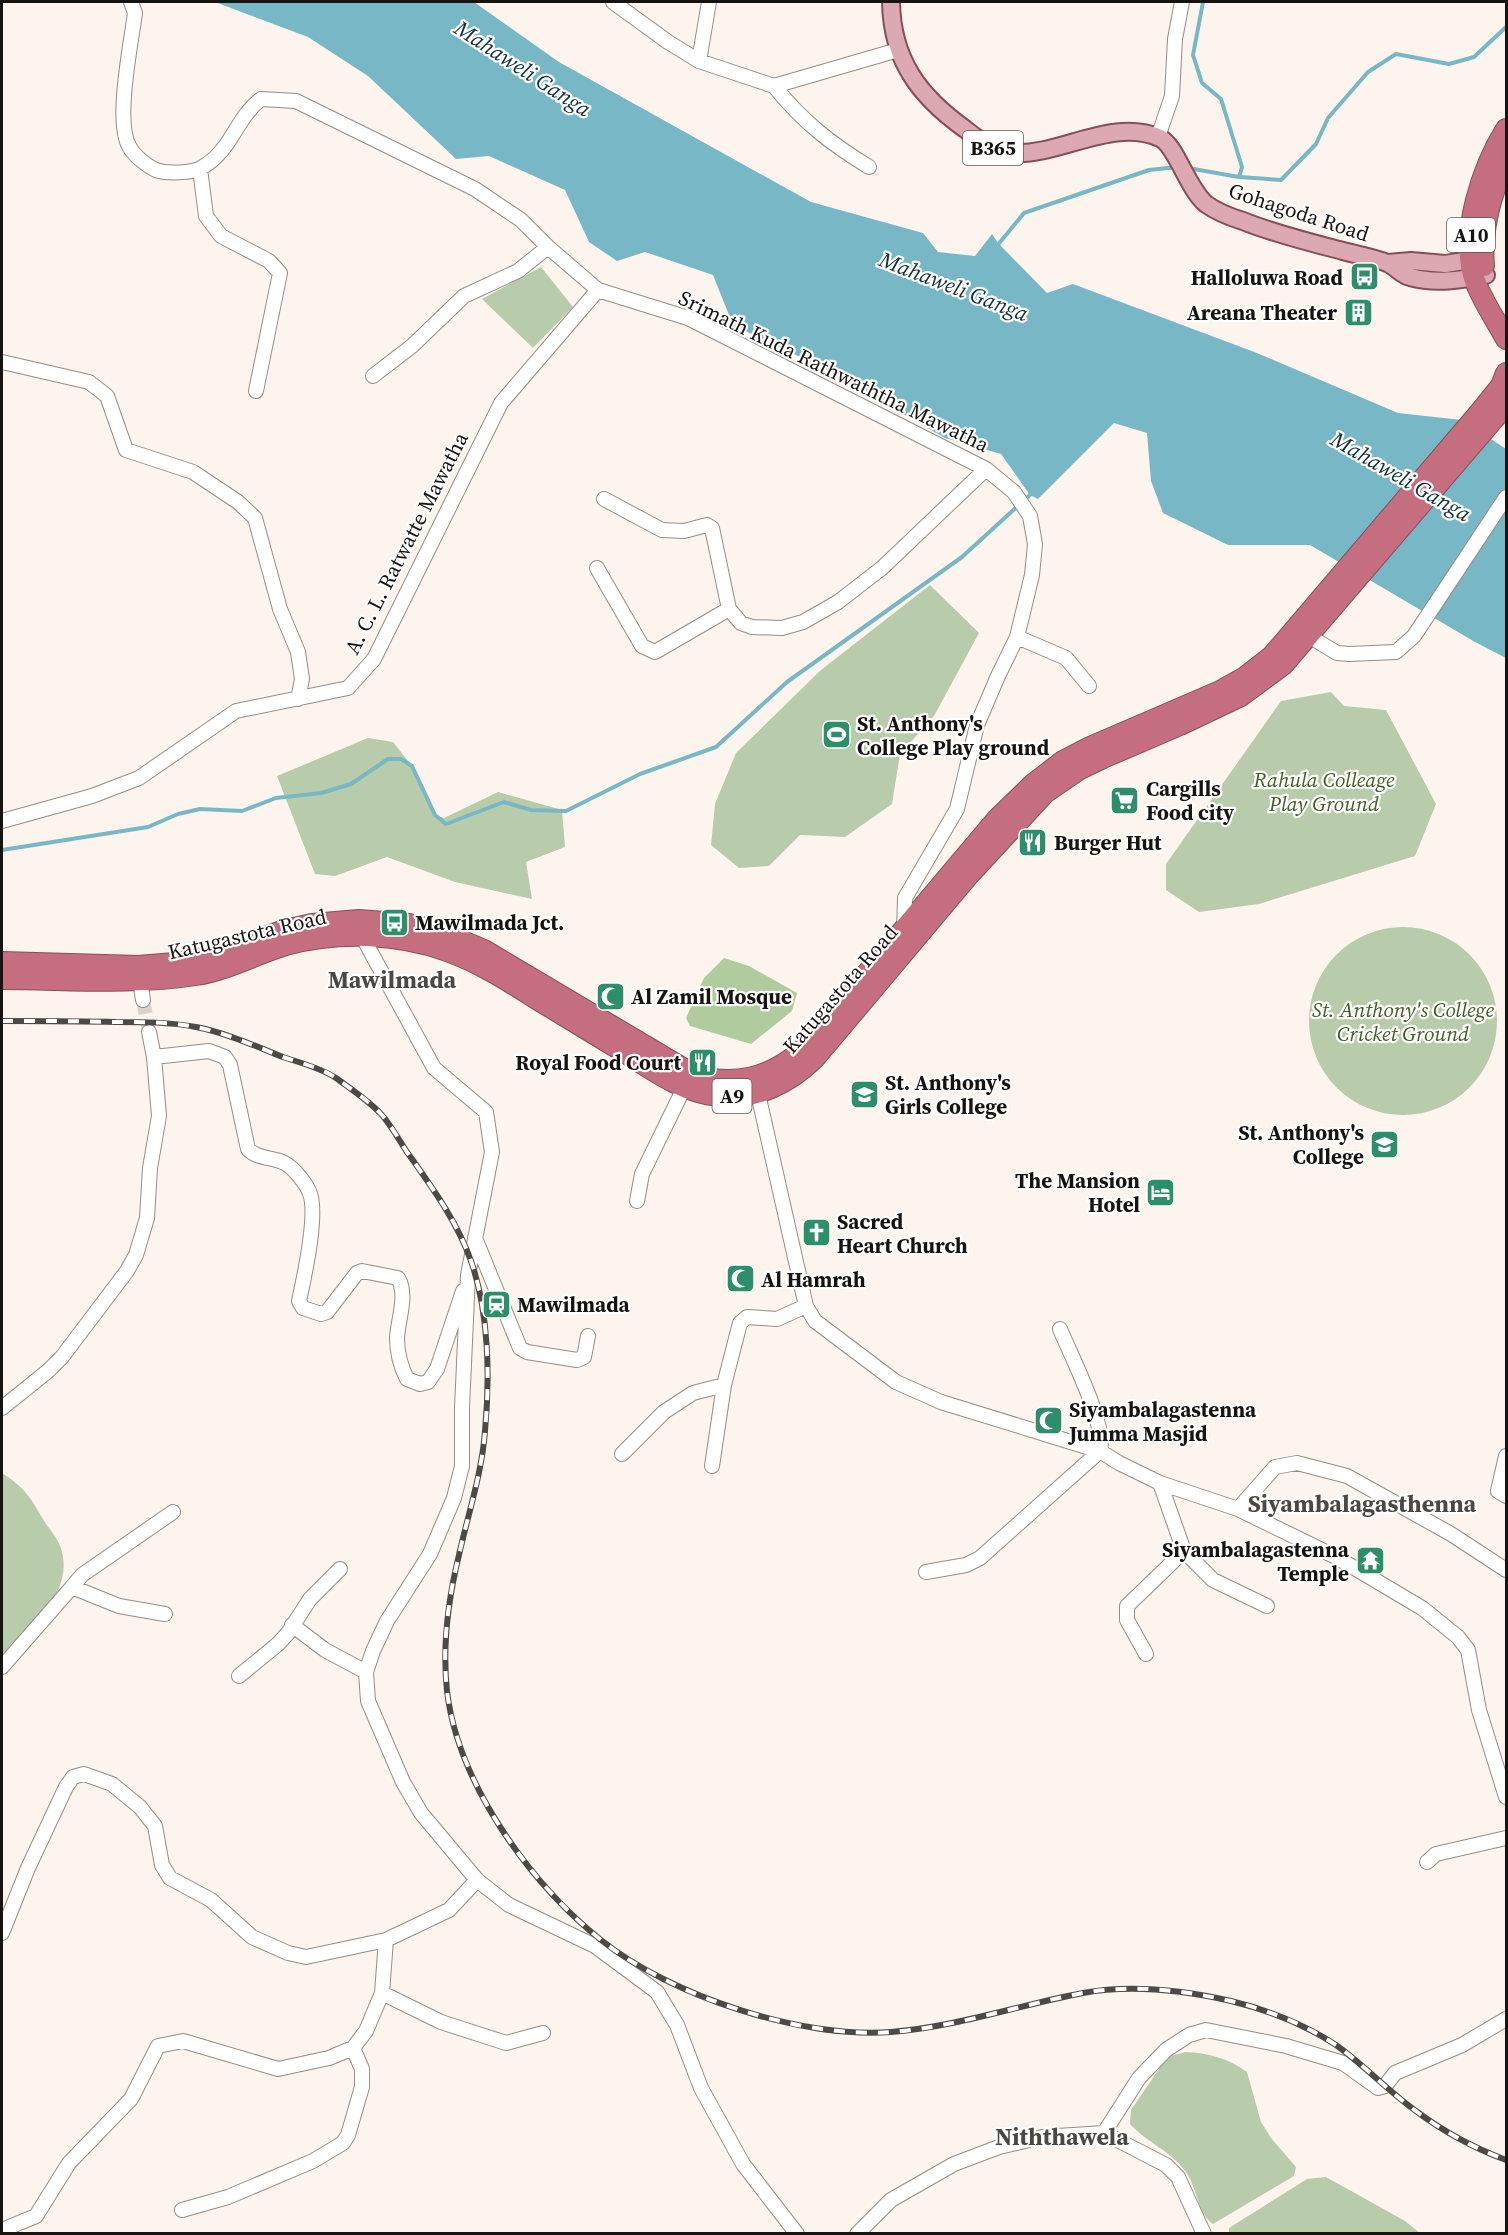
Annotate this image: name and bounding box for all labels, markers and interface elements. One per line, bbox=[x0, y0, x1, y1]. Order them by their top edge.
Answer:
water label: Mahaweli Ganga bbox=[448, 12, 598, 124]
road number: B365 bbox=[963, 131, 1023, 165]
street label: Gohagoda Road bbox=[1225, 176, 1373, 248]
road number: A10 bbox=[1447, 218, 1495, 252]
water label: Mahaweli Ganga bbox=[874, 243, 1033, 328]
bus stop icon: Halloluwa Road bbox=[1348, 261, 1380, 293]
place label: Halloluwa Road bbox=[1191, 263, 1344, 292]
street label: Srimath Kuda Rathwaththa Mawatha bbox=[674, 283, 994, 459]
building icon: Areana Theater bbox=[1342, 296, 1374, 328]
place label: Areana Theater bbox=[1187, 298, 1337, 327]
water label: Mahaweli Ganga bbox=[1325, 423, 1477, 529]
street label: A. C. L. Ratwatte Mawatha bbox=[337, 427, 475, 659]
place label: St. Anthony's College Play ground bbox=[857, 709, 1050, 762]
sports icon: St. Anthony's College Play ground bbox=[820, 719, 852, 751]
park label: Rahula Colleage Play Ground bbox=[1252, 765, 1395, 818]
place label: Cargills Food city bbox=[1146, 774, 1235, 827]
supermarket icon: Cargills Food city bbox=[1109, 784, 1141, 816]
restaurant icon: Burger Hut bbox=[1017, 826, 1049, 858]
place label: Burger Hut bbox=[1054, 828, 1162, 857]
street label: Katugastota Road bbox=[165, 902, 329, 966]
bus stop icon: Mawilmada Jct. bbox=[378, 906, 410, 938]
place label: Mawilmada Jct. bbox=[415, 908, 564, 937]
street label: Katugastota Road bbox=[776, 918, 904, 1060]
district label: Mawilmada bbox=[328, 963, 457, 996]
mosque icon: Al Zamil Mosque bbox=[594, 980, 626, 1012]
place label: Al Zamil Mosque bbox=[631, 982, 792, 1011]
park label: St. Anthony's College Cricket Ground bbox=[1312, 995, 1495, 1048]
restaurant icon: Royal Food Court bbox=[686, 1046, 718, 1078]
place label: Royal Food Court bbox=[515, 1048, 681, 1077]
place label: St. Anthony's Girls College bbox=[885, 1068, 1011, 1121]
school or university icon: St. Anthony's Girls College bbox=[848, 1078, 880, 1110]
road number: A9 bbox=[712, 1079, 752, 1113]
place label: St. Anthony's College bbox=[1238, 1118, 1364, 1171]
school or university icon: St. Anthony's College bbox=[1369, 1128, 1401, 1160]
place label: The Mansion Hotel bbox=[1015, 1166, 1140, 1219]
hotel icon: The Mansion Hotel bbox=[1145, 1176, 1177, 1208]
place label: Sacred Heart Church bbox=[837, 1207, 968, 1260]
church icon: Sacred Heart Church bbox=[800, 1217, 832, 1249]
mosque icon: Al Hamrah bbox=[724, 1263, 756, 1295]
place label: Al Hamrah bbox=[761, 1265, 866, 1294]
station icon: Mawilmada bbox=[480, 1288, 512, 1320]
place label: Mawilmada bbox=[517, 1290, 630, 1319]
place label: Siyambalagastenna Jumma Masjid bbox=[1067, 1395, 1257, 1448]
mosque icon: Siyambalagastenna Jumma Masjid bbox=[1032, 1405, 1064, 1437]
district label: Siyambalagasthenna bbox=[1248, 1487, 1477, 1520]
place label: Siyambalagastenna Temple bbox=[1162, 1535, 1350, 1588]
temple icon: Siyambalagastenna Temple bbox=[1354, 1545, 1386, 1577]
district label: Niththawela bbox=[995, 2120, 1129, 2153]

